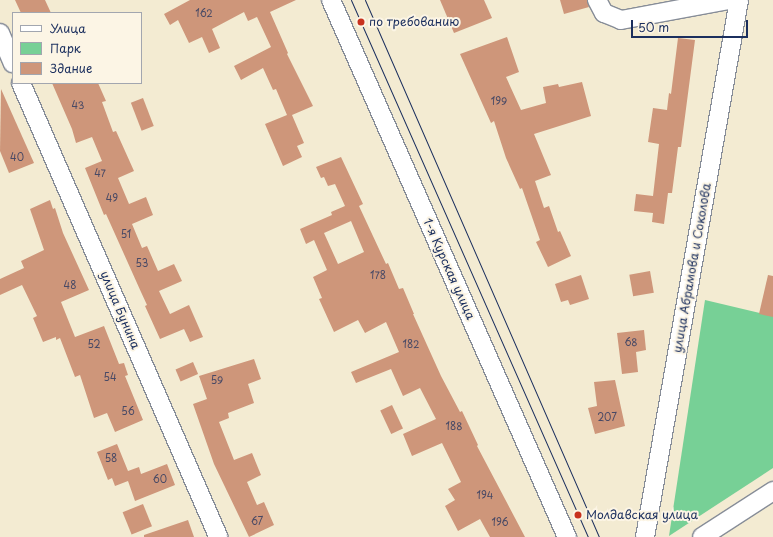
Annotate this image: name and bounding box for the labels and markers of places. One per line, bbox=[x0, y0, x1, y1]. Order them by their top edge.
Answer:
place label: по требованию bbox=[369, 15, 460, 29]
marker: по требованию bbox=[356, 17, 366, 27]
place label: Молдавская улица bbox=[586, 508, 699, 522]
marker: Молдавская улица bbox=[573, 510, 583, 520]

